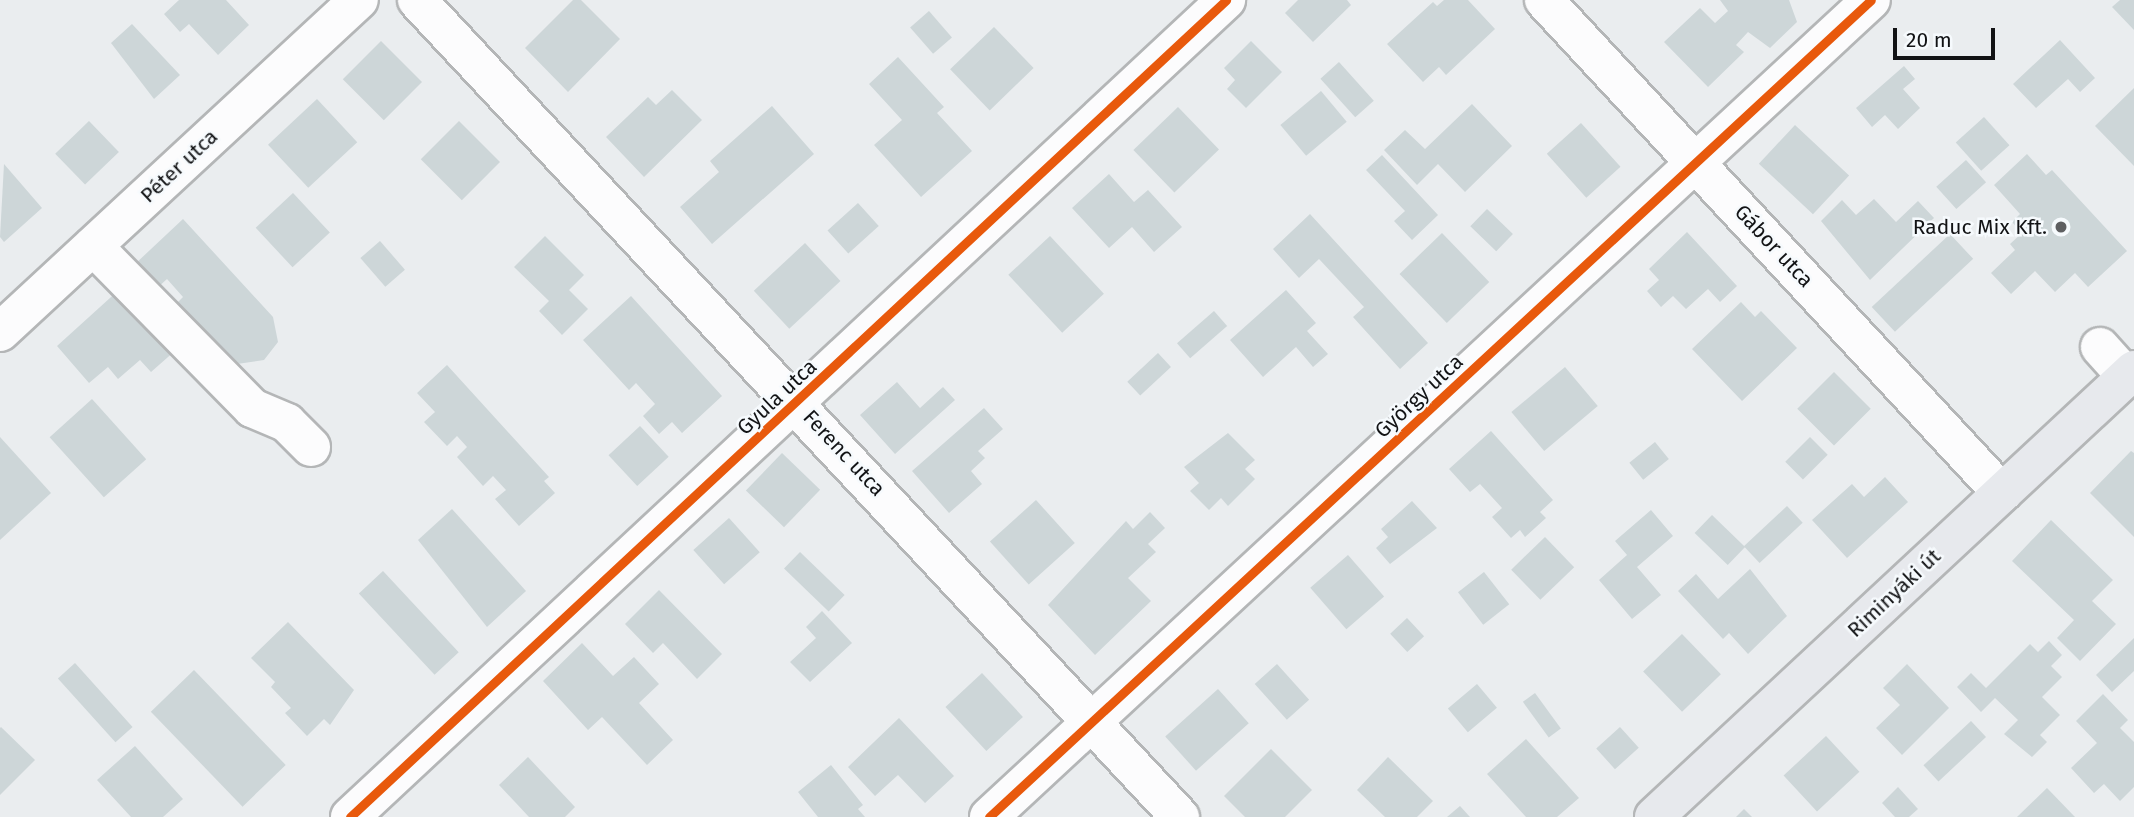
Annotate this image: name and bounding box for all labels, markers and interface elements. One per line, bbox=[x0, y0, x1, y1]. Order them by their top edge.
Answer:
scale bar bbox=[1896, 14, 1997, 58]
text: 20 m bbox=[1906, 27, 1952, 53]
street label: Péter utca bbox=[135, 124, 223, 208]
street label: Gábor utca bbox=[1729, 199, 1819, 293]
place label: Raduc Mix Kft. bbox=[1913, 214, 2047, 240]
marker: Raduc Mix Kft. bbox=[2053, 219, 2069, 235]
street label: György utca bbox=[1370, 349, 1468, 443]
street label: Gyula utca bbox=[732, 354, 822, 440]
street label: Ferenc utca bbox=[798, 405, 890, 501]
street label: Riminyáki út bbox=[1842, 543, 1946, 643]

